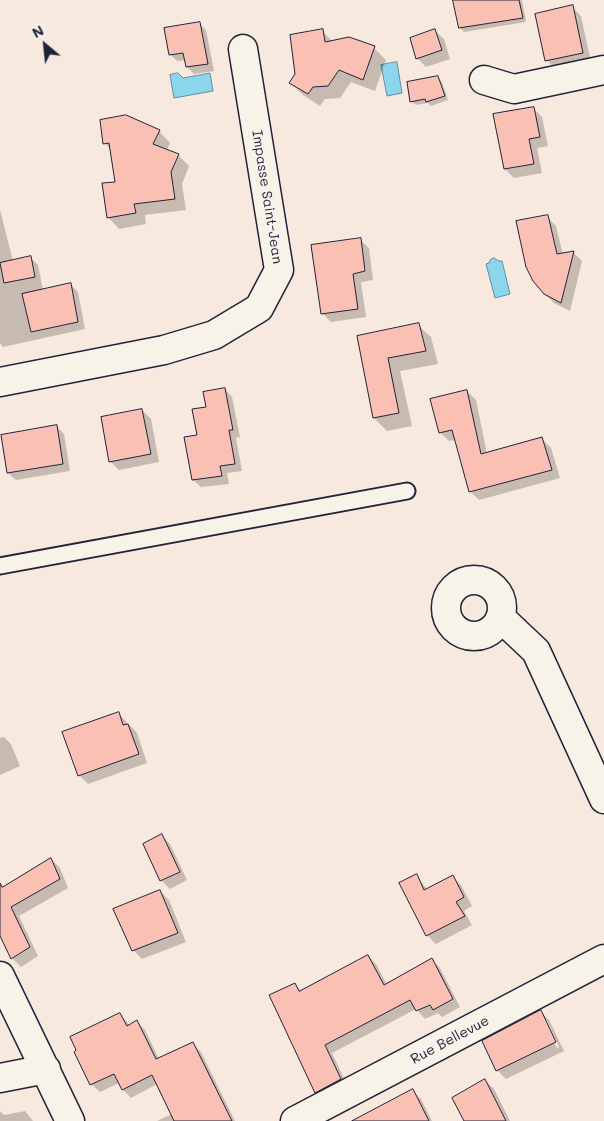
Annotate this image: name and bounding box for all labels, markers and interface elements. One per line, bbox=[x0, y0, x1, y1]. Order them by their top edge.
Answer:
north arrow bbox=[20, 20, 70, 70]
text: N bbox=[29, 20, 47, 42]
street label: Impasse Saint-Jean bbox=[248, 129, 286, 265]
street label: Rue Bellevue bbox=[408, 1012, 492, 1068]

